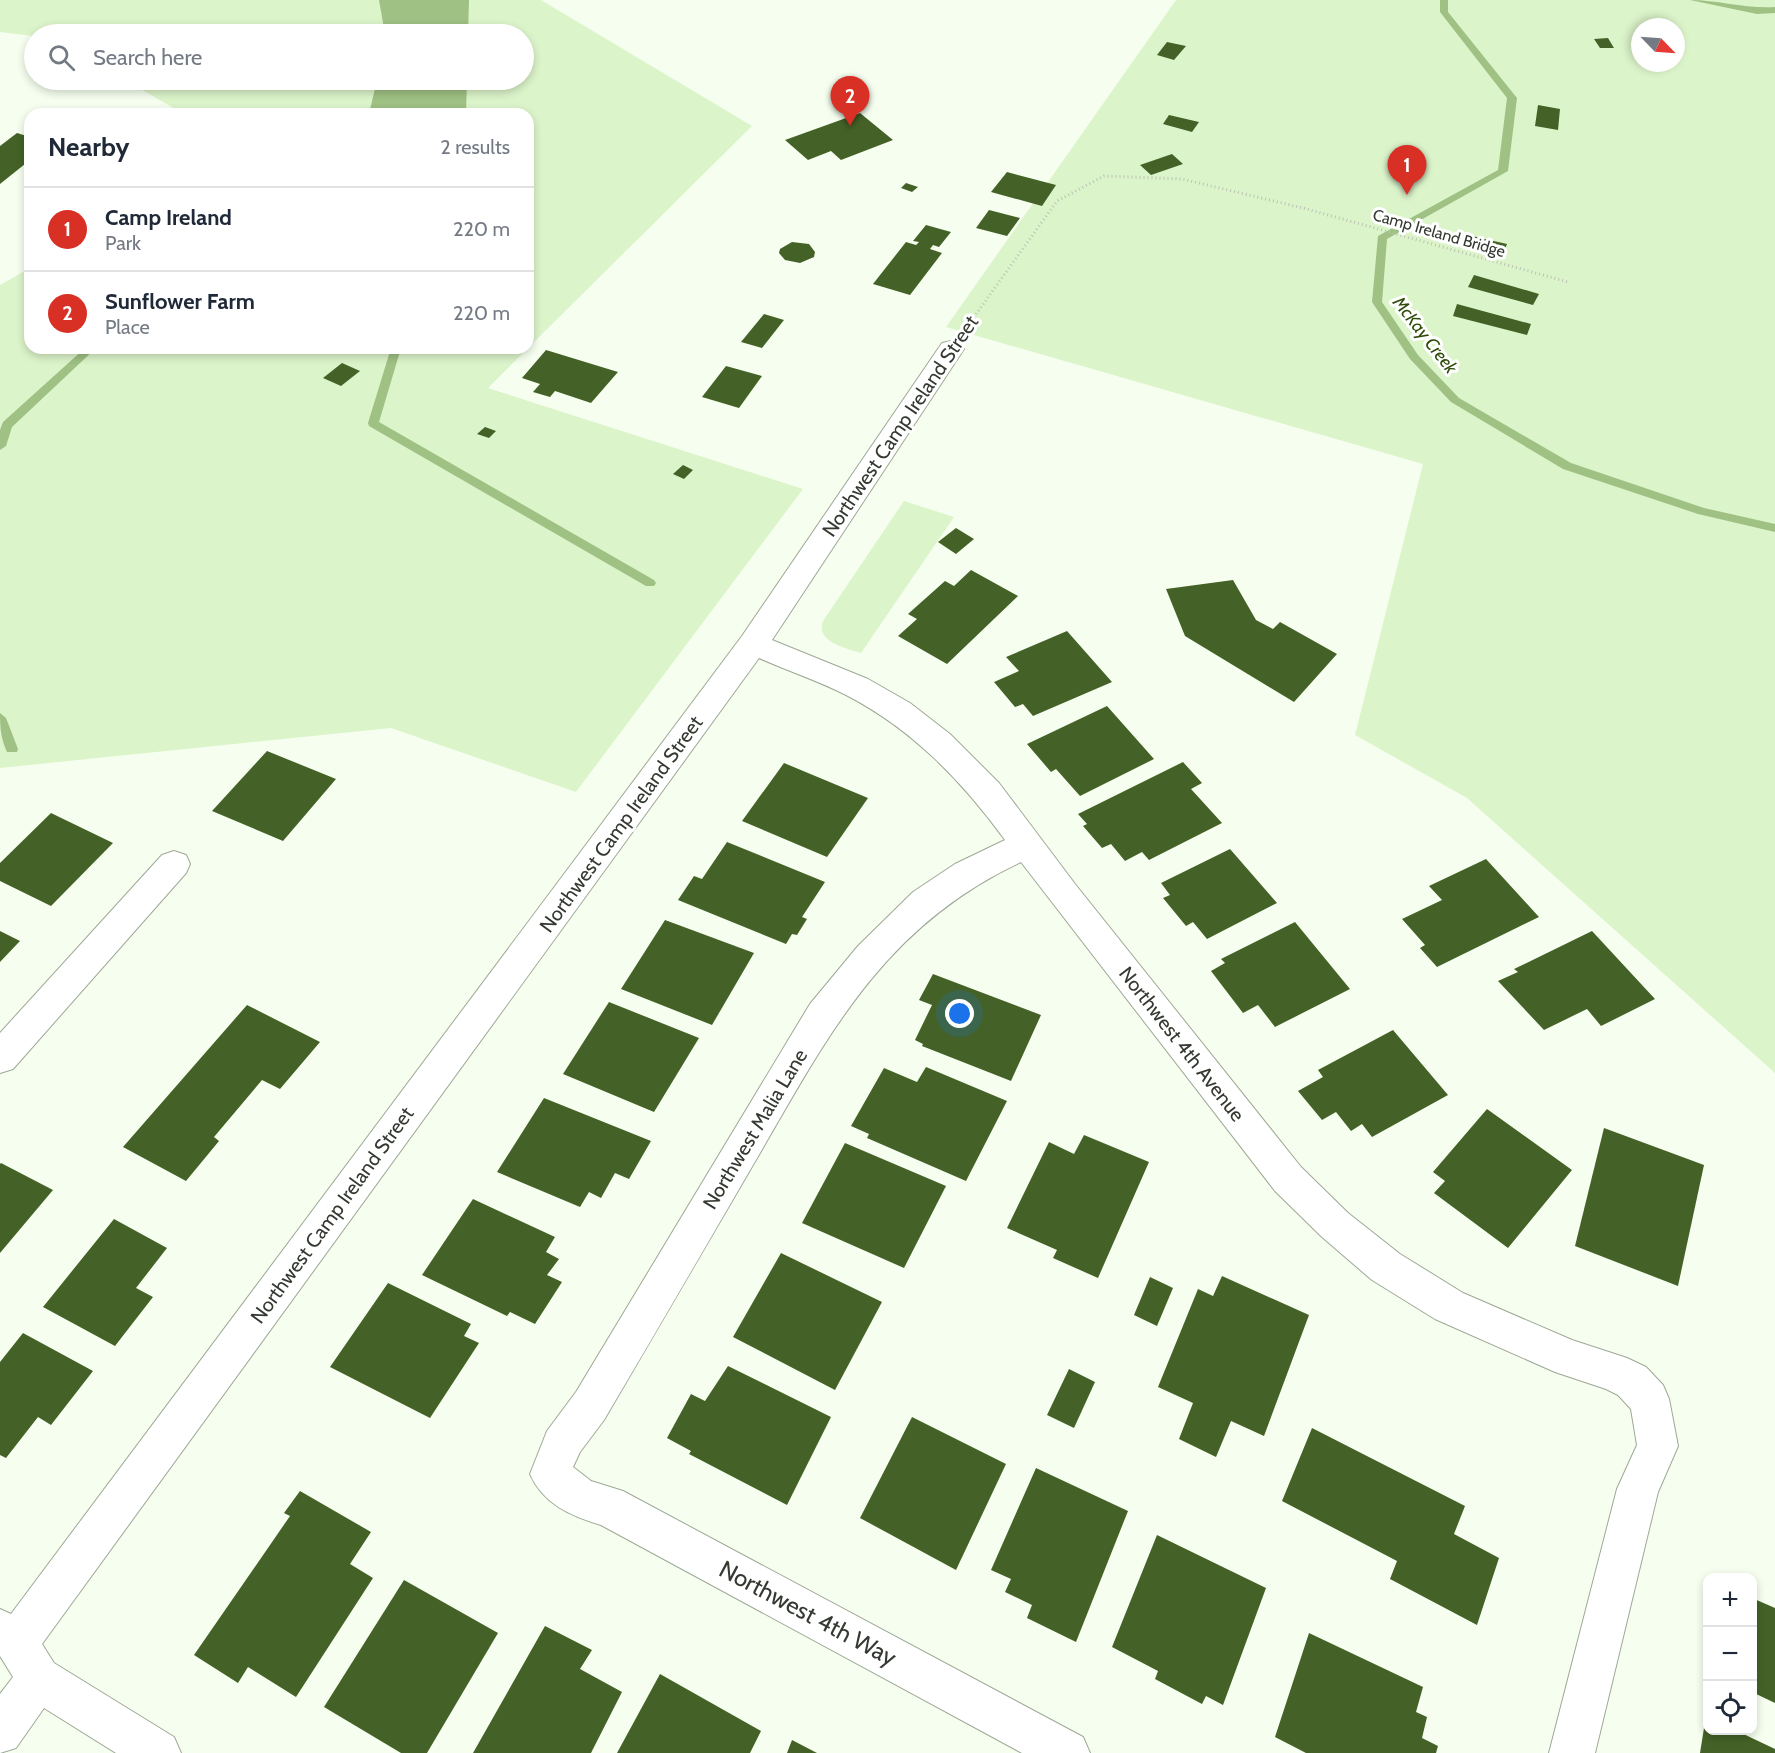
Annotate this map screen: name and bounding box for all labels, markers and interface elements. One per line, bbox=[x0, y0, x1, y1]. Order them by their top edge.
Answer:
north arrow bbox=[1631, 18, 1685, 72]
search box bbox=[24, 24, 534, 90]
icon: search bbox=[45, 41, 78, 74]
text: Search here bbox=[93, 44, 202, 71]
pin: 2 bbox=[830, 76, 870, 126]
text: Nearby bbox=[48, 131, 129, 163]
text: 2 results bbox=[440, 135, 510, 159]
pin: 1 bbox=[1388, 146, 1426, 195]
text: Camp Ireland bbox=[105, 204, 232, 231]
street label: Camp Ireland Bridge bbox=[1371, 205, 1507, 261]
text: 1 bbox=[64, 217, 71, 241]
text: 220 m bbox=[453, 217, 510, 241]
text: Park bbox=[105, 231, 141, 255]
text: Sunflower Farm bbox=[105, 288, 255, 315]
water label: McKay Creek bbox=[1387, 291, 1463, 379]
text: 2 bbox=[62, 301, 73, 325]
text: 220 m bbox=[453, 301, 510, 325]
street label: Northwest Camp Ireland Street bbox=[817, 311, 983, 541]
text: Place bbox=[105, 315, 150, 339]
street label: Northwest Camp Ireland Street bbox=[534, 711, 708, 937]
street label: Northwest 4th Avenue bbox=[1114, 962, 1250, 1126]
your location bbox=[945, 999, 974, 1028]
street label: Northwest Malia Lane bbox=[698, 1045, 812, 1213]
street label: Northwest Camp Ireland Street bbox=[245, 1102, 419, 1328]
street label: Northwest 4th Way bbox=[714, 1554, 902, 1672]
map controls bbox=[1703, 1573, 1757, 1735]
button: + bbox=[1703, 1573, 1757, 1627]
button: − bbox=[1703, 1627, 1757, 1681]
button: locate bbox=[1703, 1681, 1757, 1735]

